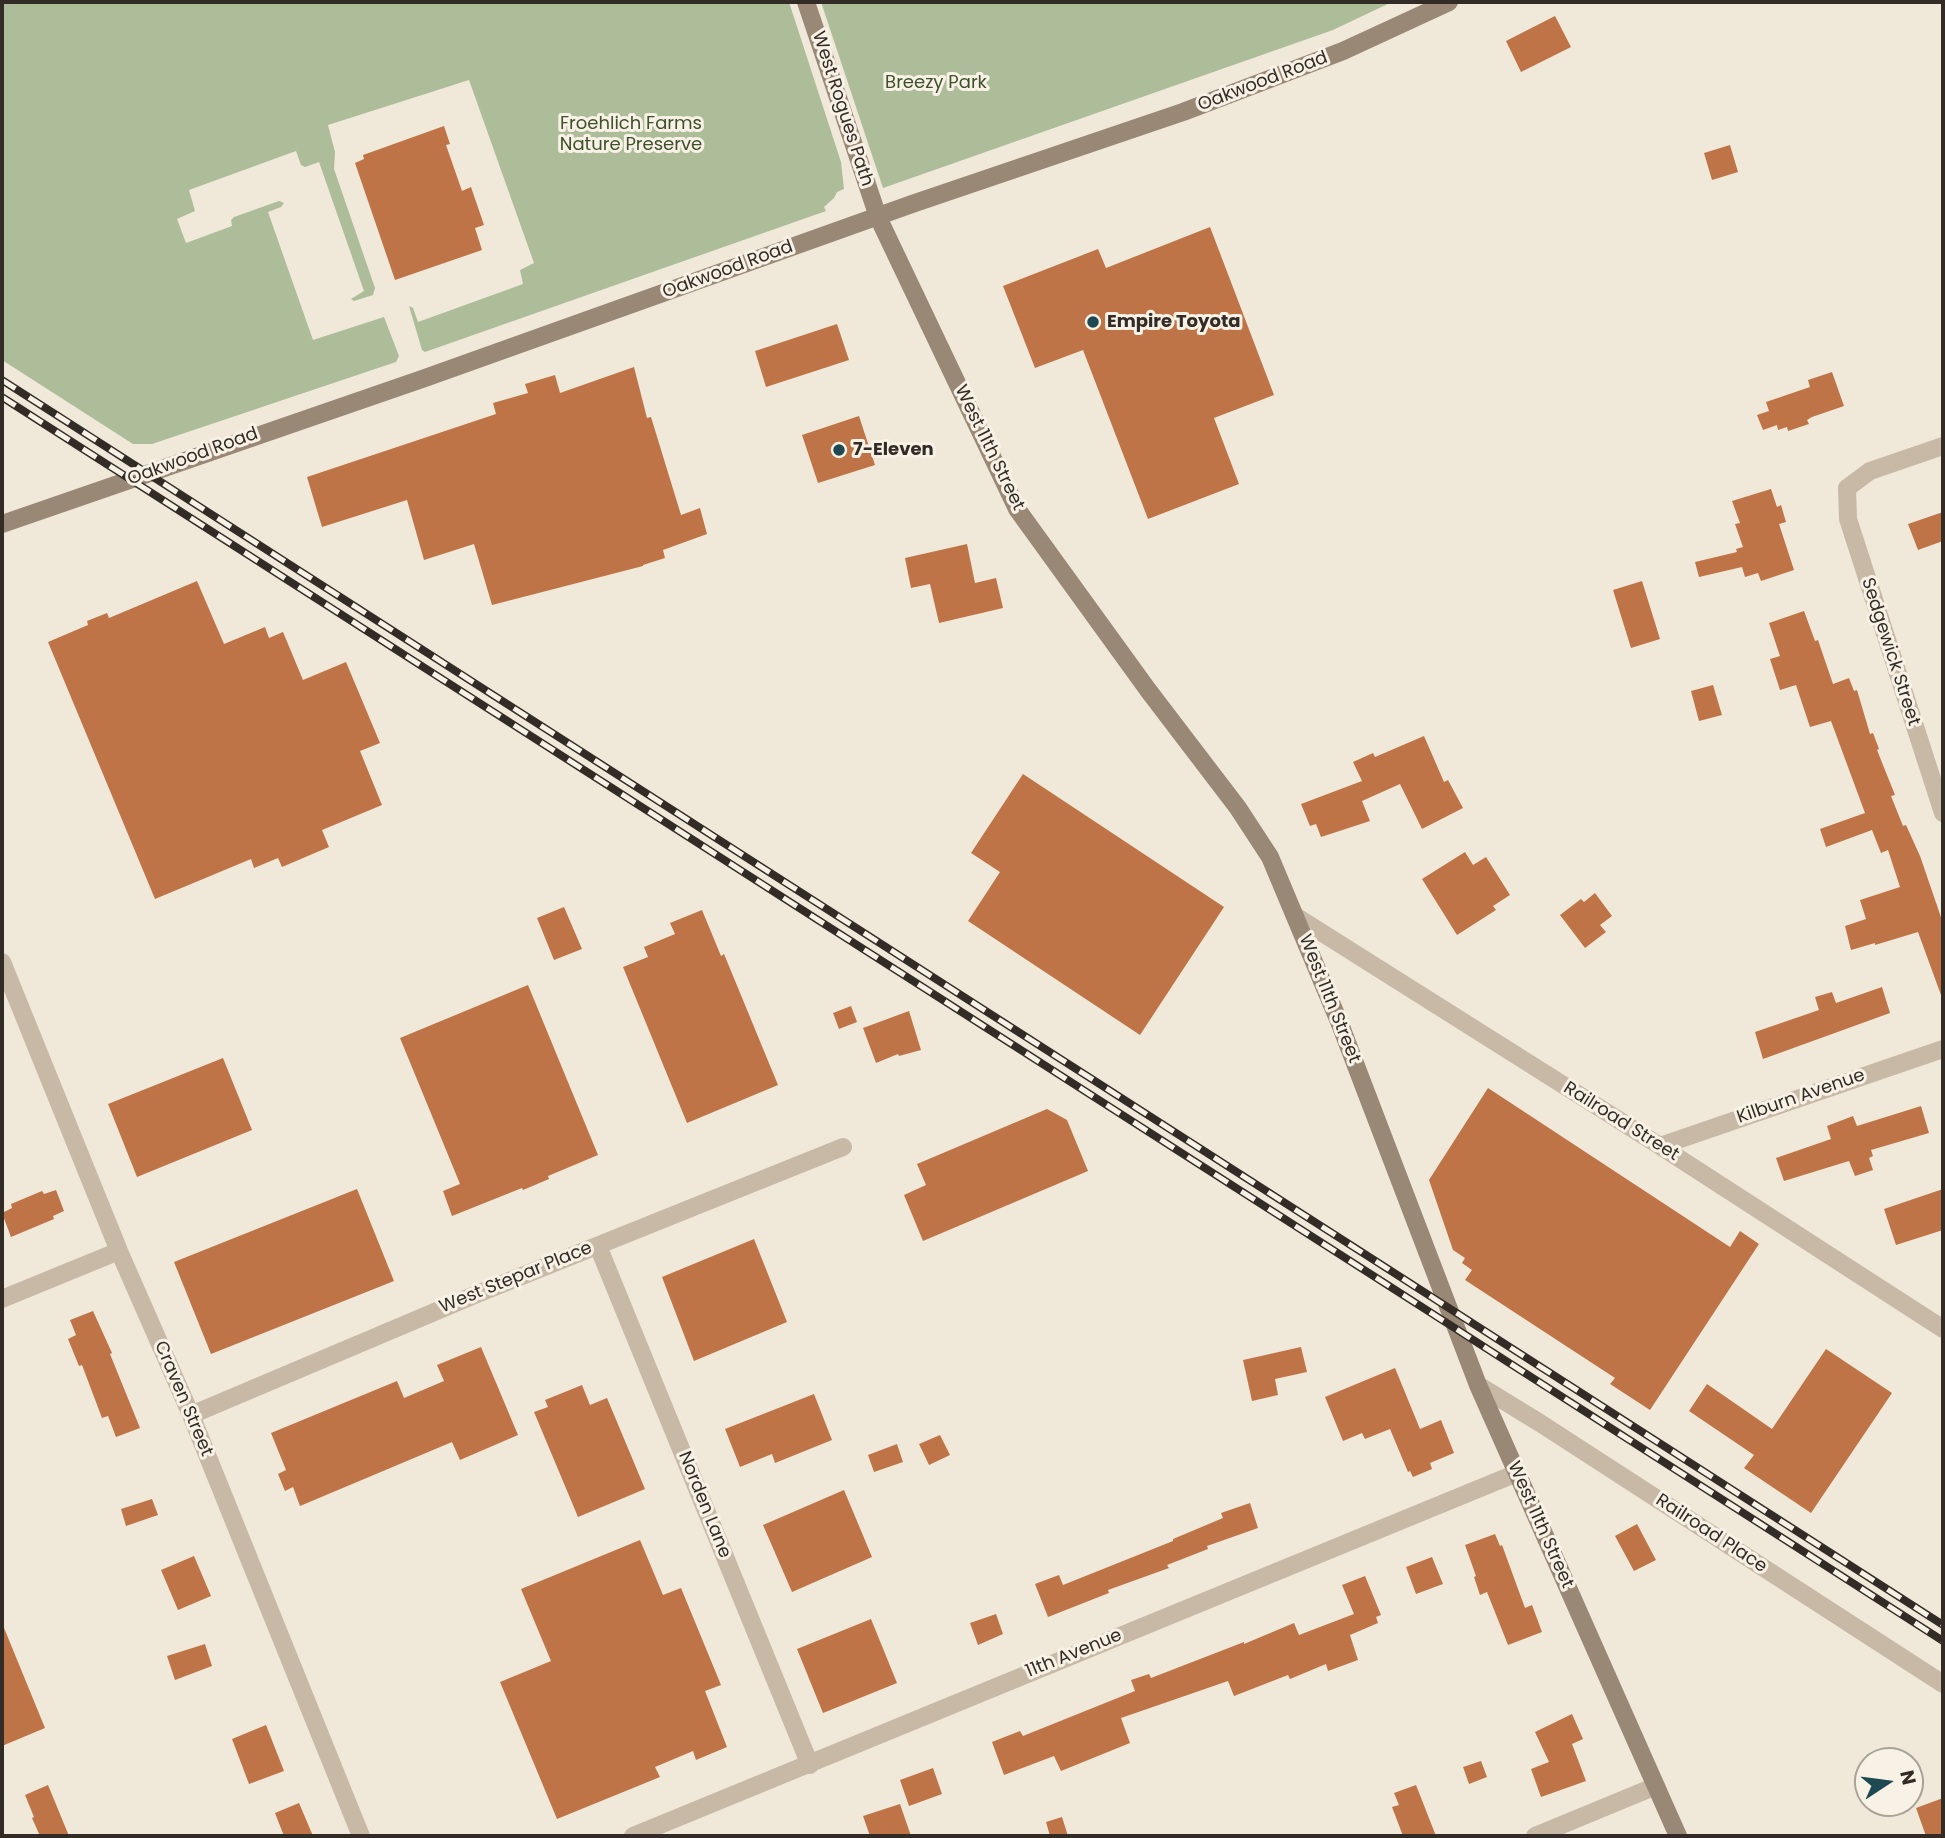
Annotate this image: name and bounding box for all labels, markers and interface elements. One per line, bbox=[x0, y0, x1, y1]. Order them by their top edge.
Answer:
street label: West Rogues Path bbox=[807, 29, 877, 189]
street label: Oakwood Road bbox=[1195, 47, 1331, 117]
park label: Breezy Park bbox=[885, 72, 987, 94]
park label: Froehlich Farms Nature Preserve bbox=[560, 113, 702, 156]
street label: Oakwood Road bbox=[660, 236, 796, 304]
place label: Empire Toyota bbox=[1107, 311, 1240, 333]
marker: Empire Toyota bbox=[1085, 314, 1101, 330]
street label: West 11th Street bbox=[949, 382, 1029, 514]
street label: Oakwood Road bbox=[125, 423, 261, 491]
place label: 7-Eleven bbox=[853, 439, 934, 461]
marker: 7-Eleven bbox=[831, 442, 847, 458]
street label: Sedgewick Street bbox=[1856, 575, 1924, 729]
street label: West 11th Street bbox=[1293, 932, 1365, 1066]
street label: Kilburn Avenue bbox=[1734, 1065, 1868, 1129]
street label: Railroad Street bbox=[1559, 1078, 1683, 1166]
street label: West Stepar Place bbox=[437, 1238, 595, 1318]
street label: Craven Street bbox=[149, 1338, 217, 1460]
street label: Norden Lane bbox=[673, 1448, 735, 1562]
street label: West 11th Street bbox=[1502, 1458, 1578, 1592]
street label: Railroad Place bbox=[1651, 1490, 1771, 1578]
street label: 11th Avenue bbox=[1023, 1625, 1125, 1683]
north arrow bbox=[1854, 1747, 1924, 1817]
text: N bbox=[1893, 1768, 1923, 1788]

